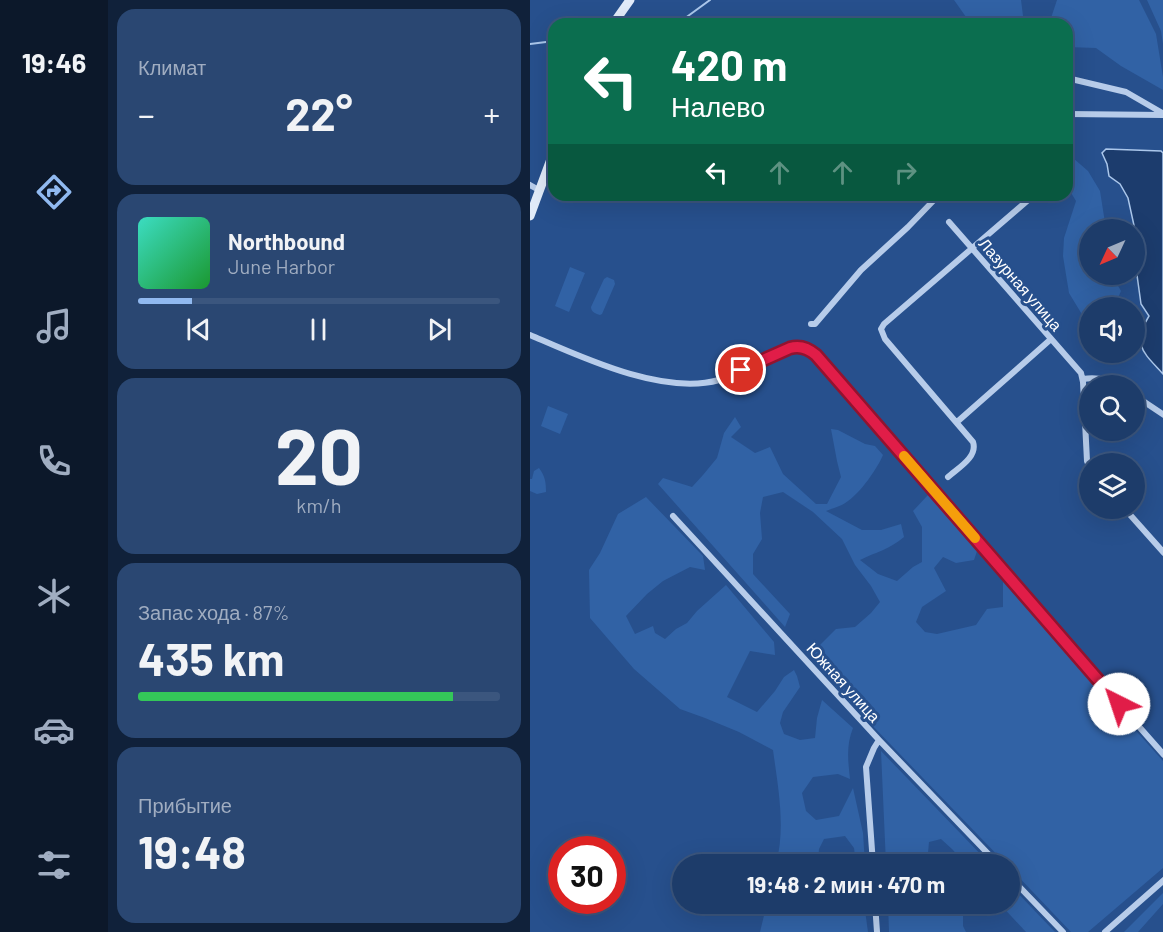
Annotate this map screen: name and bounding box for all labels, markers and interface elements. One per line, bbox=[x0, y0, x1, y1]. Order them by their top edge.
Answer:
text: 420 m bbox=[671, 39, 787, 89]
icon: left bbox=[572, 42, 650, 120]
text: 19:46 bbox=[22, 46, 86, 78]
text: Климат bbox=[138, 55, 206, 79]
text: 22° bbox=[285, 86, 353, 140]
text: Налево bbox=[671, 90, 765, 122]
text: − bbox=[138, 94, 155, 134]
text: + bbox=[483, 94, 500, 134]
icon: left bbox=[700, 156, 733, 189]
icon: ahead bbox=[763, 156, 796, 189]
icon: ahead bbox=[826, 156, 859, 189]
icon: right bbox=[889, 156, 922, 189]
icon: directions bbox=[33, 171, 75, 213]
north arrow bbox=[1079, 219, 1145, 285]
map controls bbox=[1079, 219, 1145, 519]
text: Northbound bbox=[228, 228, 345, 254]
street label: Лазурная улица bbox=[976, 234, 1067, 334]
text: June Harbor bbox=[228, 254, 335, 278]
button: sound bbox=[1079, 297, 1145, 363]
icon: music bbox=[33, 305, 75, 347]
icon: previous bbox=[182, 313, 215, 346]
icon: pause bbox=[302, 313, 335, 346]
icon: next bbox=[423, 313, 456, 346]
pin bbox=[715, 344, 766, 395]
icon: arrive bbox=[724, 353, 757, 386]
button: search bbox=[1079, 375, 1145, 441]
text: 20 bbox=[275, 407, 363, 501]
icon: phone bbox=[33, 440, 75, 482]
button: layers bbox=[1079, 453, 1145, 519]
text: km/h bbox=[296, 493, 342, 517]
icon: climate bbox=[33, 575, 75, 617]
text: Запас хода · 87% bbox=[138, 600, 289, 624]
text: 435 km bbox=[138, 631, 284, 685]
street label: Южная улица bbox=[803, 638, 885, 726]
position arrow bbox=[1087, 672, 1151, 736]
icon: car bbox=[33, 709, 75, 751]
text: Прибытие bbox=[138, 793, 232, 817]
text: 19:48 bbox=[138, 824, 246, 878]
speed limit sign: 30 bbox=[548, 836, 626, 914]
icon: filters bbox=[33, 844, 75, 886]
text: 19:48 · 2 мин · 470 m bbox=[747, 871, 945, 897]

